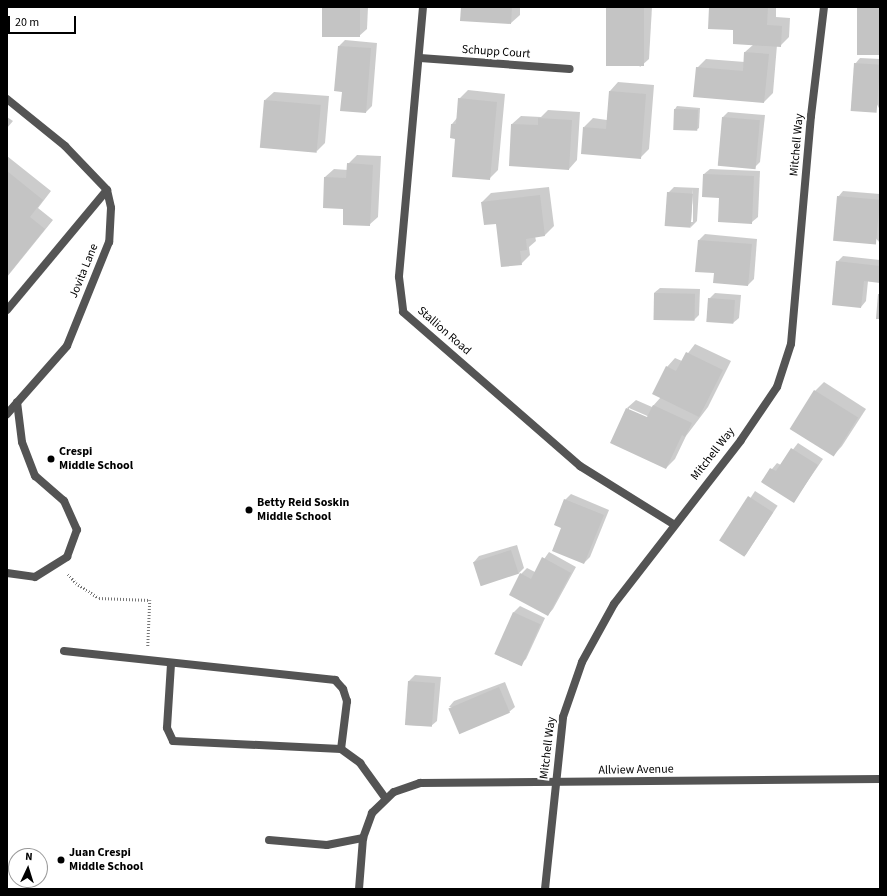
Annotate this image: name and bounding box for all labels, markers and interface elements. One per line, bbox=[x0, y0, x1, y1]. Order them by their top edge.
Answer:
scale bar bbox=[10, 8, 78, 34]
text: 20 m bbox=[15, 14, 39, 31]
street label: Schupp Court bbox=[461, 42, 531, 62]
street label: Mitchell Way bbox=[787, 113, 807, 177]
street label: Jovita Lane bbox=[67, 242, 101, 300]
street label: Stallion Road bbox=[414, 304, 474, 358]
street label: Mitchell Way bbox=[688, 425, 738, 483]
place label: Crespi Middle School bbox=[59, 445, 133, 473]
marker: Crespi Middle School bbox=[46, 454, 56, 464]
place label: Betty Reid Soskin Middle School bbox=[257, 496, 349, 524]
marker: Betty Reid Soskin Middle School bbox=[244, 505, 254, 515]
street label: Mitchell Way bbox=[537, 716, 559, 780]
street label: Allview Avenue bbox=[598, 762, 674, 778]
place label: Juan Crespi Middle School bbox=[69, 846, 143, 874]
north arrow bbox=[8, 848, 48, 888]
text: N bbox=[25, 849, 33, 864]
marker: Juan Crespi Middle School bbox=[56, 855, 66, 865]

